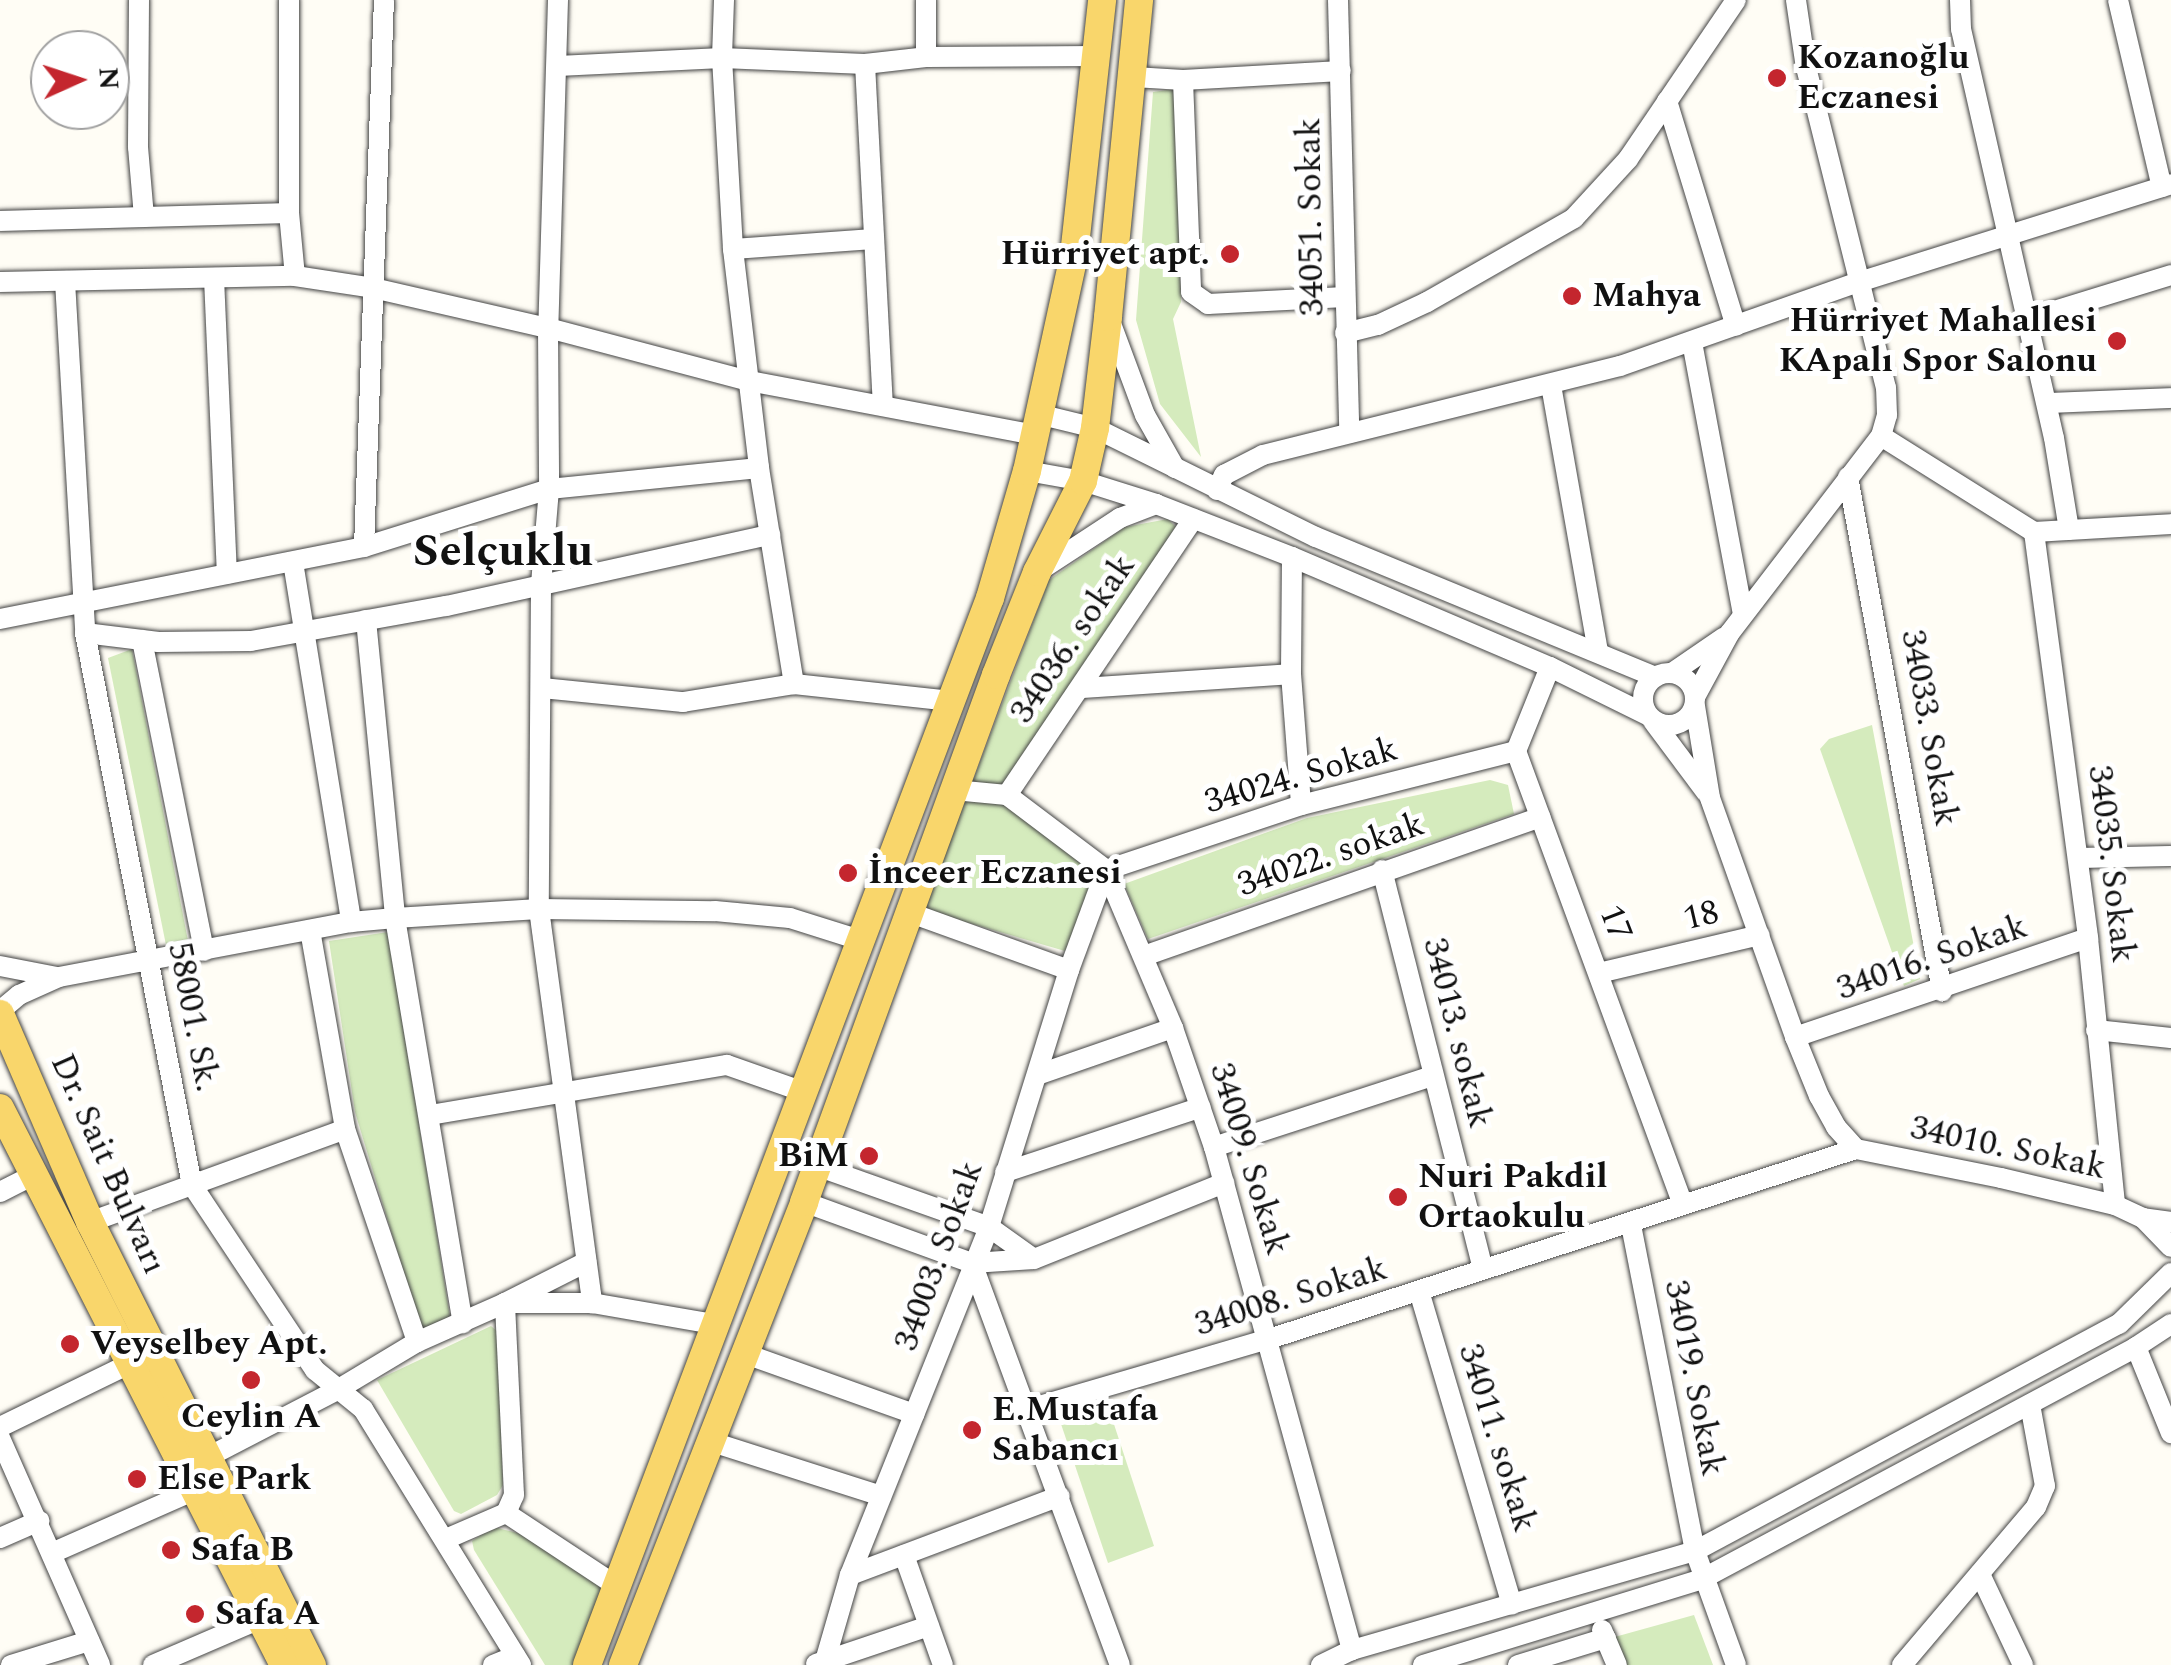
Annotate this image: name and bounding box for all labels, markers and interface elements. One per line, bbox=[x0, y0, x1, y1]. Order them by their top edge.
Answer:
north arrow bbox=[30, 30, 130, 130]
place label: Kozanoğlu Eczanesi bbox=[1797, 37, 1969, 119]
text: N bbox=[86, 66, 131, 91]
marker: Kozanoğlu Eczanesi bbox=[1766, 67, 1788, 89]
street label: 34051. Sokak bbox=[1288, 117, 1334, 317]
place label: Hürriyet apt. bbox=[1001, 233, 1210, 275]
marker: Hürriyet apt. bbox=[1219, 243, 1241, 265]
place label: Mahya bbox=[1592, 275, 1701, 317]
marker: Mahya bbox=[1561, 285, 1583, 307]
place label: Hürriyet Mahallesi KApalı Spor Salonu bbox=[1779, 300, 2097, 382]
marker: Hürriyet Mahallesi KApalı Spor Salonu bbox=[2106, 330, 2128, 352]
district label: Selçuklu bbox=[413, 525, 593, 579]
street label: 34036. sokak bbox=[1001, 547, 1145, 731]
street label: 34033. Sokak bbox=[1891, 627, 1967, 829]
street label: 34024. Sokak bbox=[1200, 728, 1402, 824]
street label: 34035. Sokak bbox=[2078, 763, 2144, 965]
street label: 34022. sokak bbox=[1232, 803, 1430, 907]
place label: İnceer Eczanesi bbox=[868, 852, 1122, 894]
marker: İnceer Eczanesi bbox=[837, 862, 859, 884]
street label: 18 bbox=[1679, 892, 1723, 940]
street label: 17 bbox=[1589, 899, 1641, 947]
street label: 34016. Sokak bbox=[1831, 906, 2033, 1010]
street label: 34013. sokak bbox=[1413, 934, 1501, 1132]
street label: 58001. Sk. bbox=[158, 939, 228, 1095]
street label: Dr. Sait Bulvarı bbox=[41, 1047, 175, 1281]
street label: 34009. Sokak bbox=[1200, 1058, 1298, 1260]
street label: 34010. Sokak bbox=[1906, 1107, 2110, 1189]
place label: BiM bbox=[778, 1135, 849, 1177]
marker: BiM bbox=[858, 1145, 880, 1167]
street label: 34003. Sokak bbox=[885, 1155, 993, 1357]
place label: Nuri Pakdil Ortaokulu bbox=[1418, 1156, 1608, 1238]
marker: Nuri Pakdil Ortaokulu bbox=[1387, 1186, 1409, 1208]
street label: 34008. Sokak bbox=[1190, 1248, 1392, 1346]
street label: 34019. Sokak bbox=[1654, 1276, 1734, 1480]
place label: Veyselbey Apt. bbox=[90, 1323, 328, 1365]
marker: Veyselbey Apt. bbox=[59, 1333, 81, 1355]
street label: 34011. sokak bbox=[1448, 1339, 1546, 1537]
marker: Ceylin A bbox=[240, 1369, 262, 1391]
place label: E.Mustafa Sabancı bbox=[992, 1389, 1158, 1471]
place label: Ceylin A bbox=[181, 1396, 321, 1438]
marker: E.Mustafa Sabancı bbox=[961, 1419, 983, 1441]
place label: Else Park bbox=[157, 1458, 311, 1500]
marker: Else Park bbox=[126, 1468, 148, 1490]
place label: Safa B bbox=[191, 1529, 294, 1571]
marker: Safa B bbox=[160, 1539, 182, 1561]
place label: Safa A bbox=[215, 1593, 320, 1635]
marker: Safa A bbox=[184, 1603, 206, 1625]

